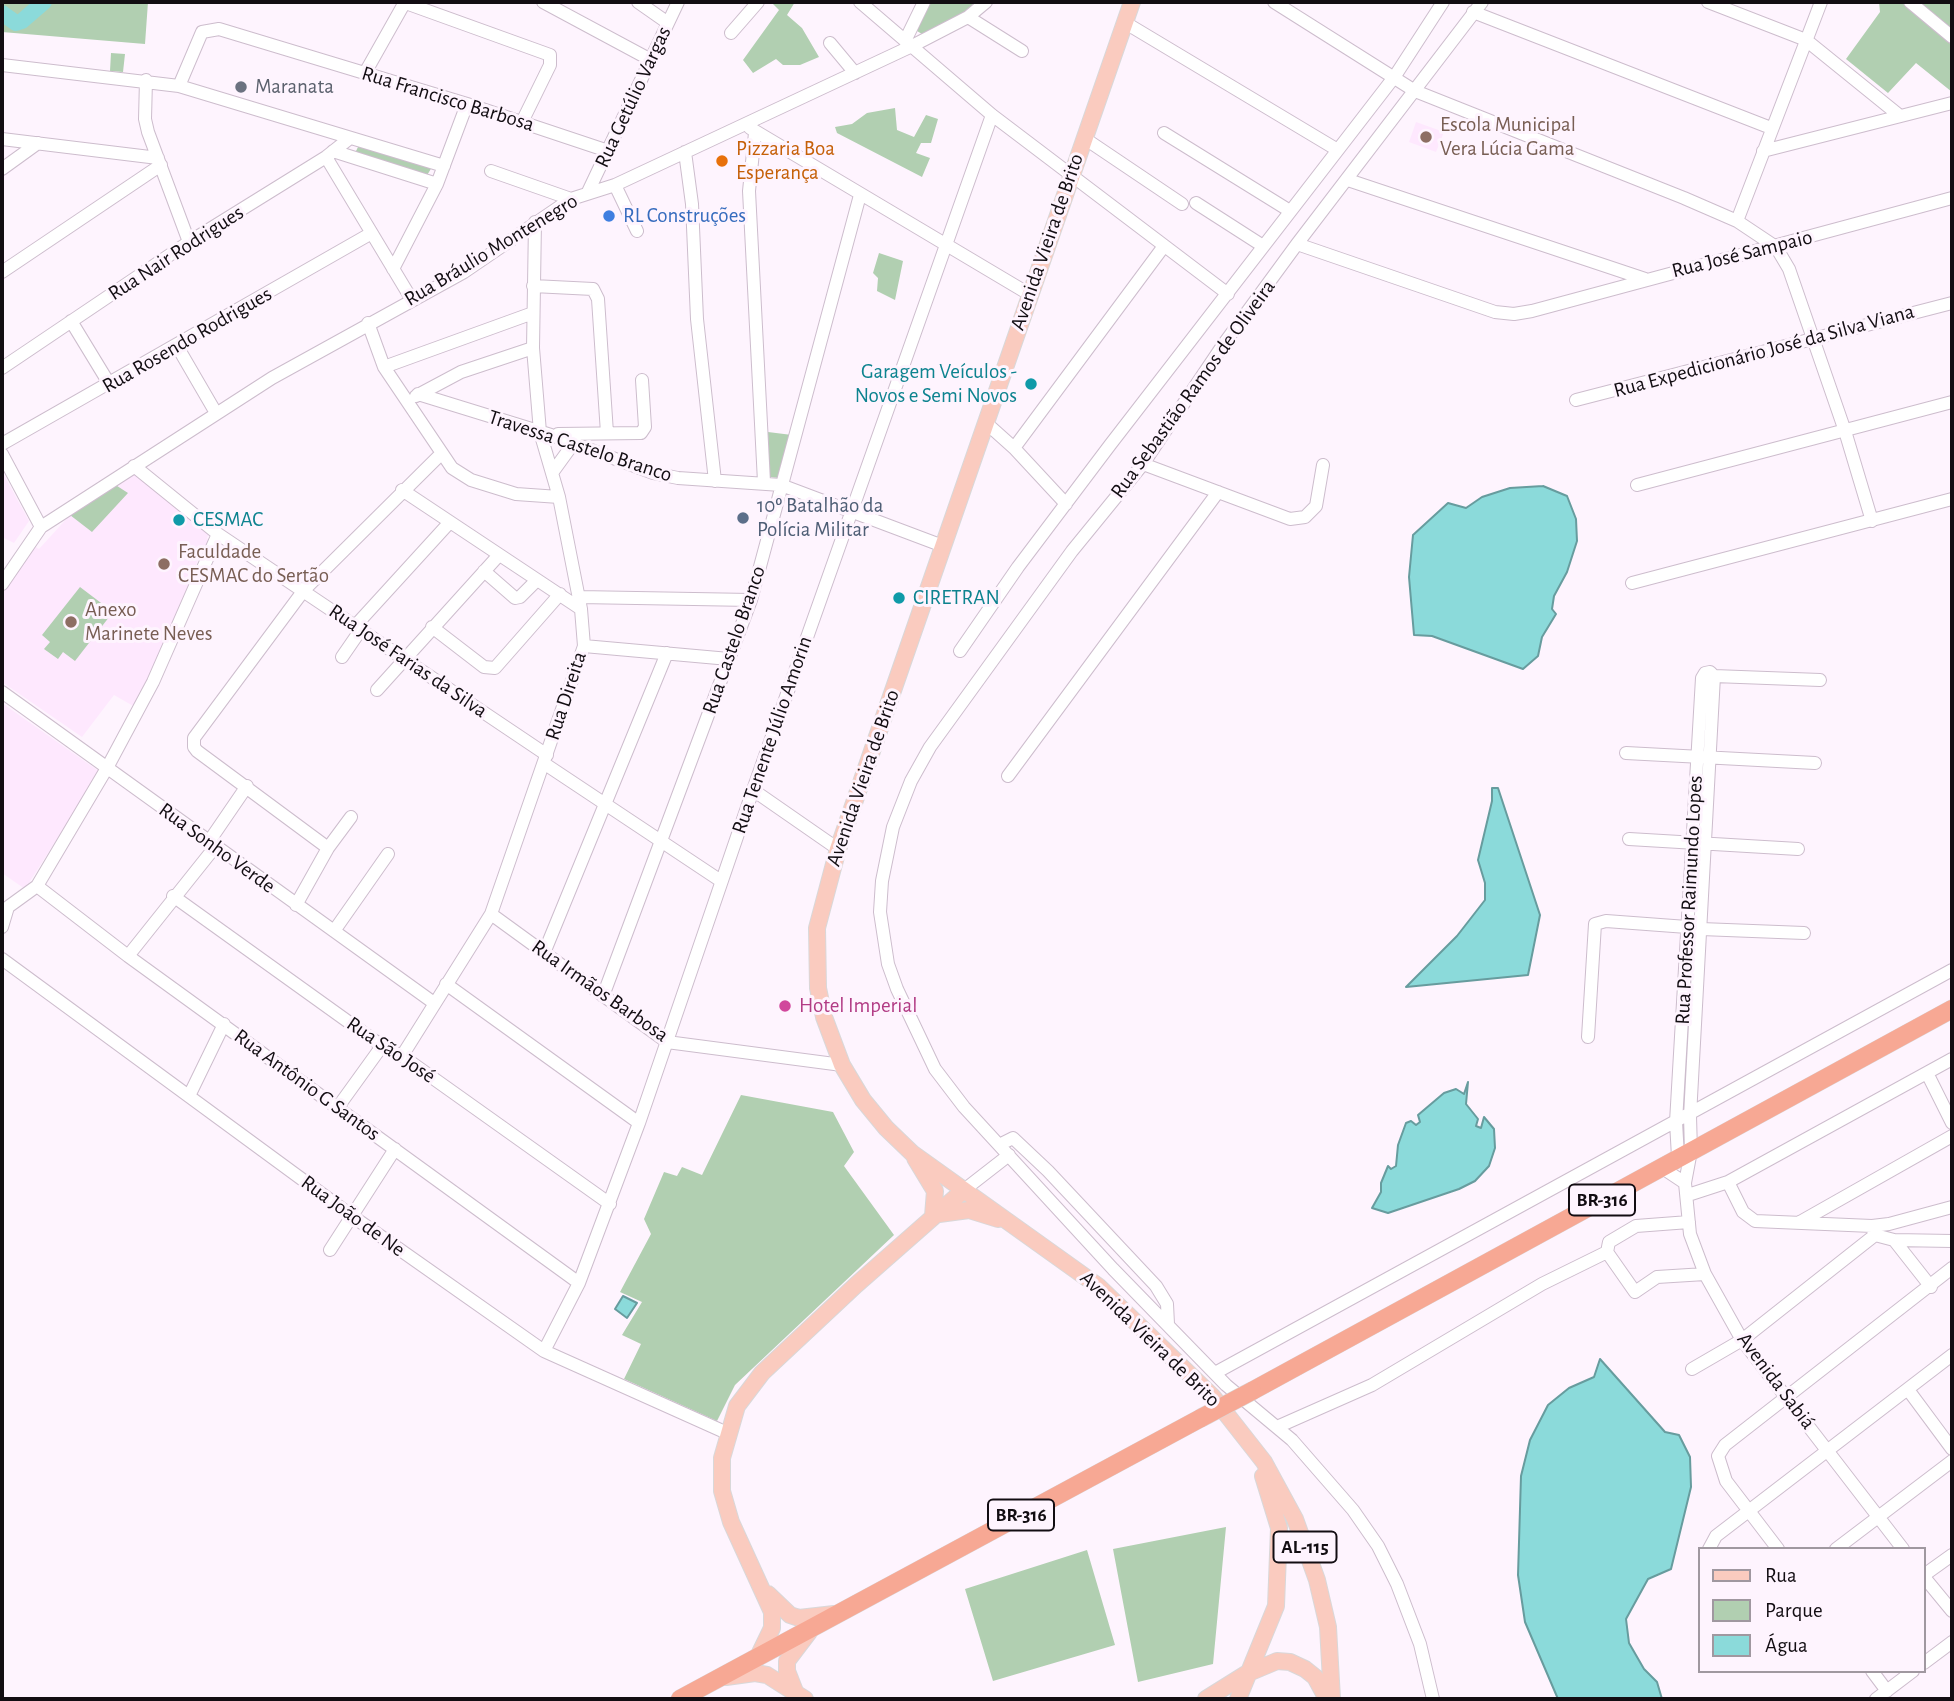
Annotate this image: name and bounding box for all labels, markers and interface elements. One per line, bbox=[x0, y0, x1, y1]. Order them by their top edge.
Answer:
street label: Rua Getúlio Vargas bbox=[589, 22, 677, 172]
street label: Rua Francisco Barbosa bbox=[359, 61, 537, 137]
place label: Maranata bbox=[255, 74, 334, 100]
marker: Maranata bbox=[233, 79, 249, 95]
place label: Escola Municipal Vera Lúcia Gama bbox=[1440, 112, 1576, 162]
marker: Escola Municipal Vera Lúcia Gama bbox=[1418, 129, 1434, 145]
place label: Pizzaria Boa Esperança bbox=[736, 136, 835, 186]
street label: Avenida Vieira de Brito bbox=[1005, 150, 1089, 334]
marker: Pizzaria Boa Esperança bbox=[714, 153, 730, 169]
street label: Rua Bráulio Montenegro bbox=[400, 188, 582, 312]
street label: Rua Nair Rodrigues bbox=[104, 200, 248, 306]
place label: RL Construções bbox=[623, 203, 746, 229]
marker: RL Construções bbox=[601, 208, 617, 224]
street label: Rua José Sampaio bbox=[1669, 224, 1815, 284]
street label: Rua Sebastião Ramos de Oliveira bbox=[1105, 275, 1281, 503]
street label: Rua Rosendo Rodrigues bbox=[98, 281, 276, 399]
street label: Rua Expedicionário José da Silva Viana bbox=[1611, 299, 1917, 403]
place label: Garagem Veículos - Novos e Semi Novos bbox=[855, 359, 1017, 409]
marker: Garagem Veículos - Novos e Semi Novos bbox=[1023, 376, 1039, 392]
street label: Travessa Castelo Branco bbox=[485, 404, 675, 488]
place label: 10º Batalhão da Polícia Militar bbox=[757, 493, 883, 543]
place label: CESMAC bbox=[193, 507, 263, 533]
marker: 10º Batalhão da Polícia Militar bbox=[735, 510, 751, 526]
marker: CESMAC bbox=[171, 512, 187, 528]
place label: Faculdade CESMAC do Sertão bbox=[178, 539, 329, 589]
marker: Faculdade CESMAC do Sertão bbox=[156, 556, 172, 572]
street label: Rua Castelo Branco bbox=[697, 563, 771, 717]
place label: CIRETRAN bbox=[913, 585, 1000, 611]
marker: CIRETRAN bbox=[891, 590, 907, 606]
place label: Anexo Marinete Neves bbox=[85, 597, 212, 647]
street label: Rua José Farias da Silva bbox=[324, 599, 492, 723]
marker: Anexo Marinete Neves bbox=[63, 614, 79, 630]
street label: Rua Tenente Júlio Amorin bbox=[726, 633, 818, 837]
street label: Rua Direita bbox=[540, 649, 592, 743]
street label: Avenida Vieira de Brito bbox=[821, 686, 905, 870]
street label: Rua Professor Raimundo Lopes bbox=[1670, 775, 1708, 1025]
street label: Rua Sonho Verde bbox=[154, 797, 280, 899]
street label: Rua Irmãos Barbosa bbox=[527, 934, 673, 1048]
place label: Hotel Imperial bbox=[799, 993, 917, 1019]
marker: Hotel Imperial bbox=[777, 998, 793, 1014]
street label: Rua São José bbox=[342, 1011, 440, 1089]
street label: Rua Antônio G Santos bbox=[229, 1024, 385, 1146]
street label: Rua João de Ne bbox=[296, 1170, 410, 1262]
road number: BR-316 bbox=[1569, 1184, 1635, 1216]
street label: Avenida Vieira de Brito bbox=[1075, 1266, 1225, 1412]
street label: Avenida Sabiá bbox=[1731, 1328, 1821, 1434]
road number: BR-316 bbox=[988, 1499, 1054, 1530]
road number: AL-115 bbox=[1274, 1532, 1336, 1562]
legend bbox=[1699, 1547, 1926, 1673]
text: Rua bbox=[1765, 1565, 1797, 1586]
text: Parque bbox=[1765, 1600, 1823, 1621]
text: Água bbox=[1765, 1635, 1808, 1656]

